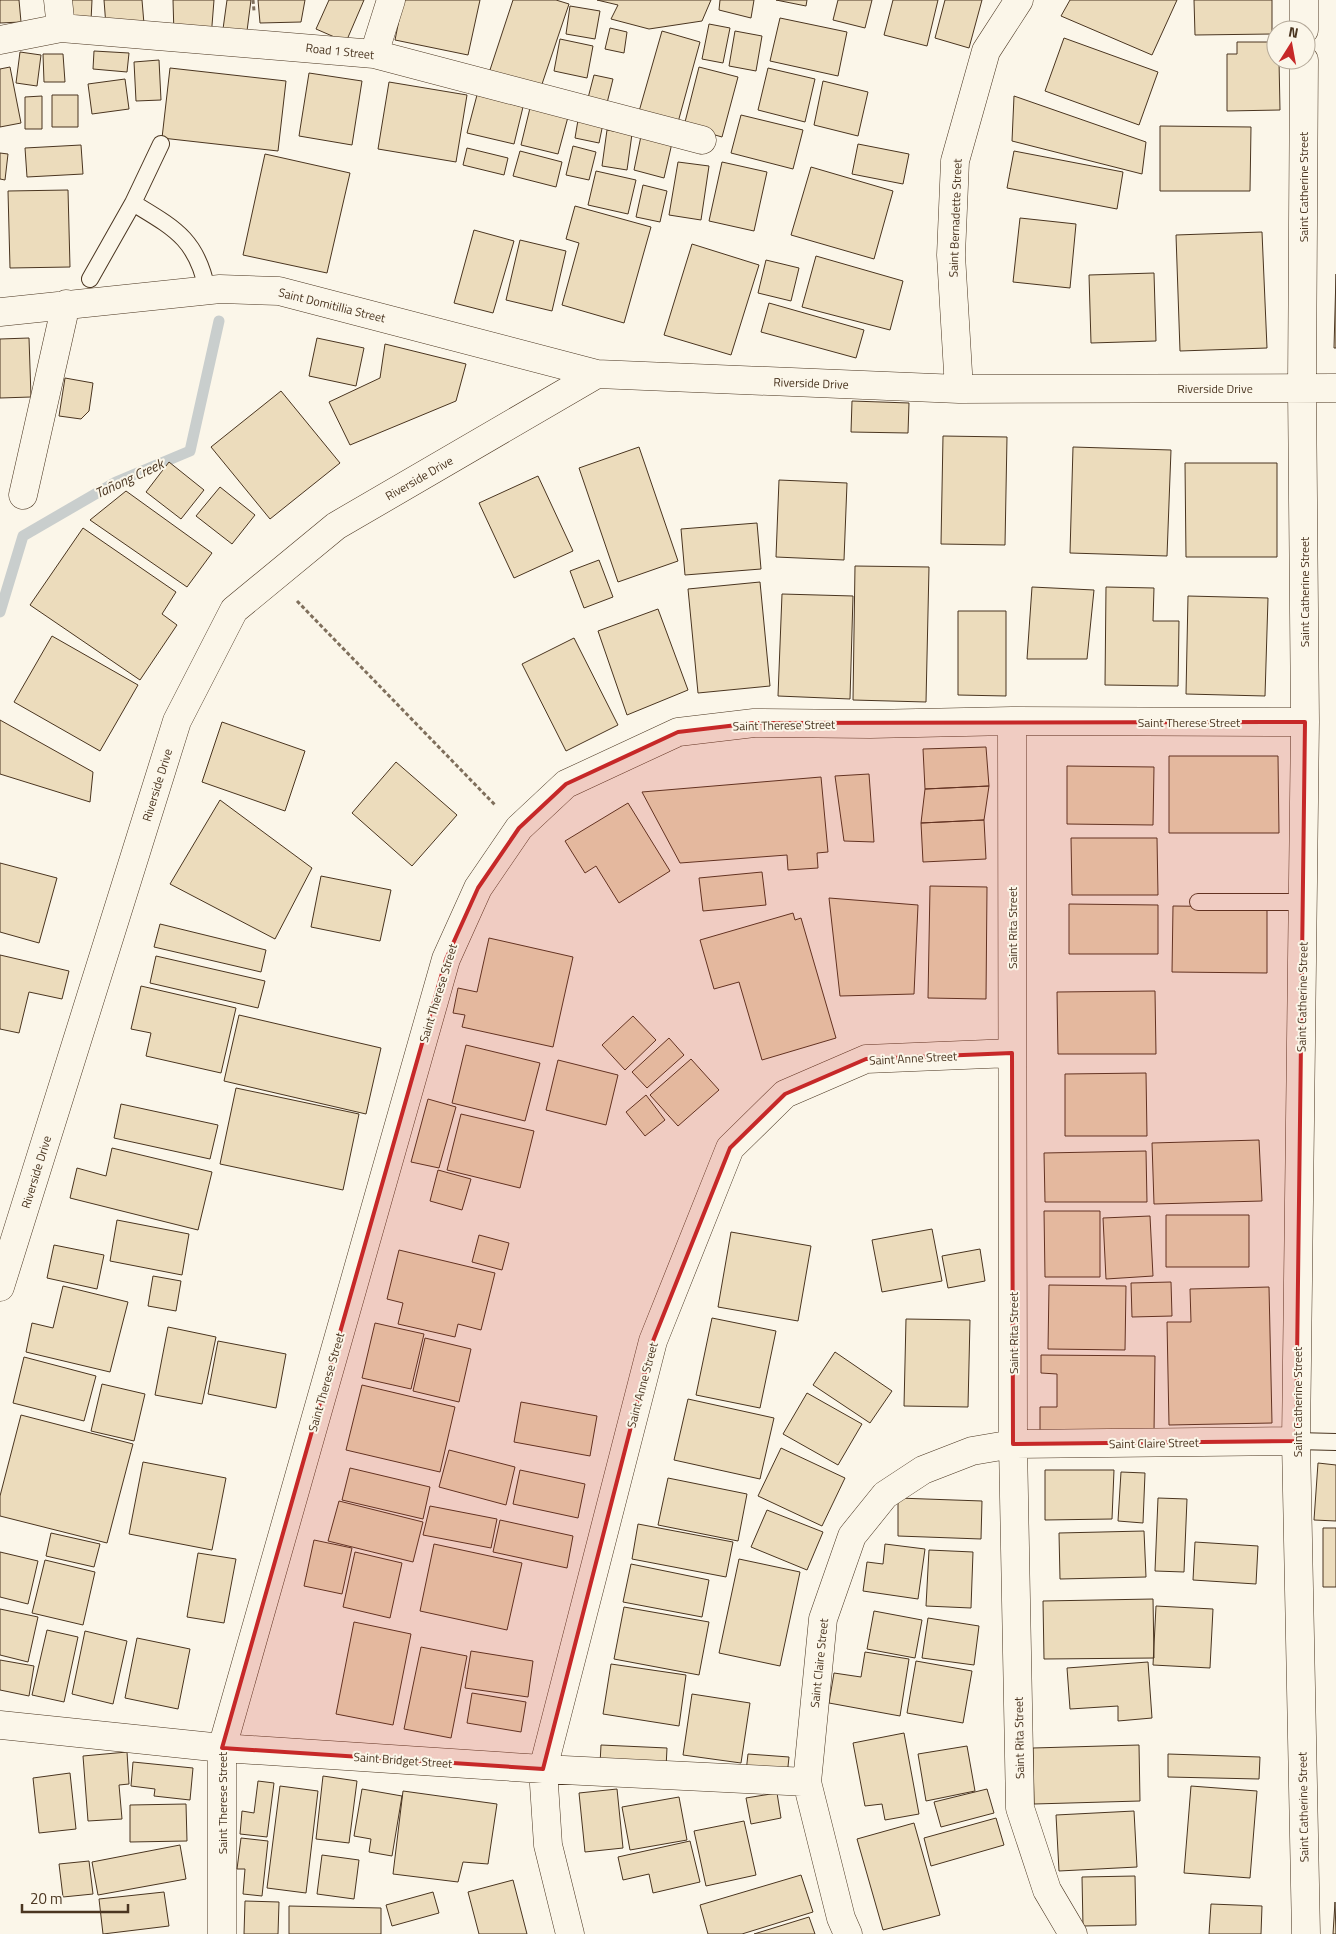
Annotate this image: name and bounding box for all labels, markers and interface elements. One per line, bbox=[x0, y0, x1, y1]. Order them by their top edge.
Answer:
north arrow bbox=[1266, 20, 1316, 70]
text: N bbox=[1287, 21, 1300, 43]
street label: Road 1 Street bbox=[305, 38, 376, 64]
street label: Saint Catherine Street bbox=[1294, 131, 1313, 242]
street label: Saint Bernadette Street bbox=[943, 157, 967, 278]
street label: Saint Domitillia Street bbox=[276, 283, 388, 328]
street label: Riverside Drive bbox=[773, 372, 849, 394]
street label: Riverside Drive bbox=[1177, 379, 1253, 398]
street label: Riverside Drive bbox=[382, 451, 456, 505]
water label: Tañong Creek bbox=[91, 452, 168, 503]
street label: Saint Catherine Street bbox=[1295, 536, 1314, 647]
street label: Saint Therese Street bbox=[1138, 713, 1241, 732]
street label: Saint Therese Street bbox=[733, 715, 836, 735]
street label: Riverside Drive bbox=[137, 746, 177, 824]
street label: Saint Rita Street bbox=[1003, 886, 1022, 969]
street label: Saint Therese Street bbox=[414, 940, 462, 1045]
street label: Saint Catherine Street bbox=[1292, 941, 1312, 1052]
street label: Saint Anne Street bbox=[869, 1046, 958, 1070]
street label: Riverside Drive bbox=[16, 1133, 56, 1211]
street label: Saint Rita Street bbox=[1004, 1291, 1023, 1374]
street label: Saint Therese Street bbox=[303, 1329, 349, 1434]
street label: Saint Anne Street bbox=[621, 1339, 663, 1430]
street label: Saint Catherine Street bbox=[1288, 1346, 1307, 1457]
street label: Saint Claire Street bbox=[1109, 1433, 1200, 1453]
street label: Saint Claire Street bbox=[805, 1616, 833, 1709]
street label: Saint Rita Street bbox=[1009, 1696, 1029, 1779]
street label: Saint Bridget Street bbox=[353, 1747, 454, 1773]
street label: Saint Therese Street bbox=[213, 1751, 232, 1854]
street label: Saint Catherine Street bbox=[1293, 1751, 1313, 1862]
scale bar bbox=[22, 1882, 129, 1914]
text: 20 m bbox=[30, 1887, 63, 1910]

